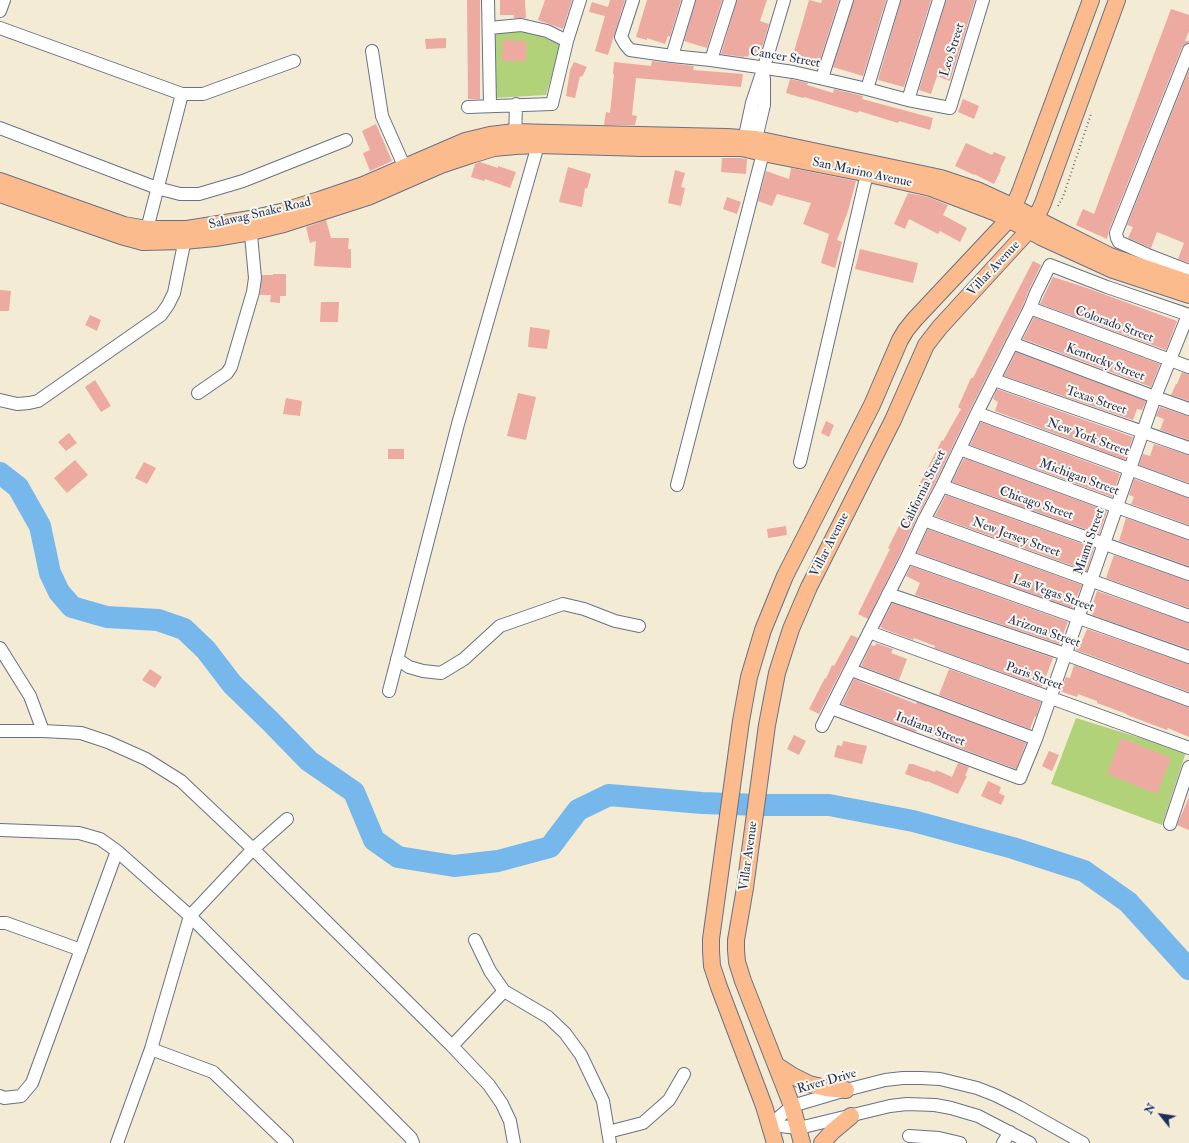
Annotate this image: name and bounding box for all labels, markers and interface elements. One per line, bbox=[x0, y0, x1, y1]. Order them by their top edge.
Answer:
street label: Leo Street bbox=[937, 21, 969, 79]
street label: Cancer Street bbox=[749, 44, 821, 72]
street label: San Marino Avenue bbox=[811, 155, 913, 191]
street label: Salawag Snake Road bbox=[207, 195, 313, 233]
street label: Villar Avenue bbox=[964, 238, 1024, 300]
street label: Colorado Street bbox=[1073, 304, 1155, 346]
street label: Kentucky Street bbox=[1063, 341, 1147, 385]
street label: Texas Street bbox=[1064, 383, 1128, 419]
street label: New York Street bbox=[1045, 416, 1131, 460]
street label: California Street bbox=[898, 448, 950, 532]
street label: Michigan Street bbox=[1037, 456, 1121, 500]
street label: Chicago Street bbox=[997, 484, 1075, 524]
street label: Miami Street bbox=[1071, 507, 1109, 577]
street label: Villar Avenue bbox=[807, 510, 853, 580]
street label: New Jersey Street bbox=[970, 515, 1062, 561]
street label: Las Vegas Street bbox=[1010, 572, 1096, 616]
street label: Arizona Street bbox=[1006, 612, 1082, 652]
street label: Paris Street bbox=[1003, 660, 1065, 694]
street label: Indiana Street bbox=[893, 710, 967, 750]
street label: Villar Avenue bbox=[736, 820, 762, 892]
street label: River Drive bbox=[796, 1066, 858, 1098]
north arrow bbox=[1141, 1095, 1181, 1135]
text: N bbox=[1142, 1101, 1158, 1116]

